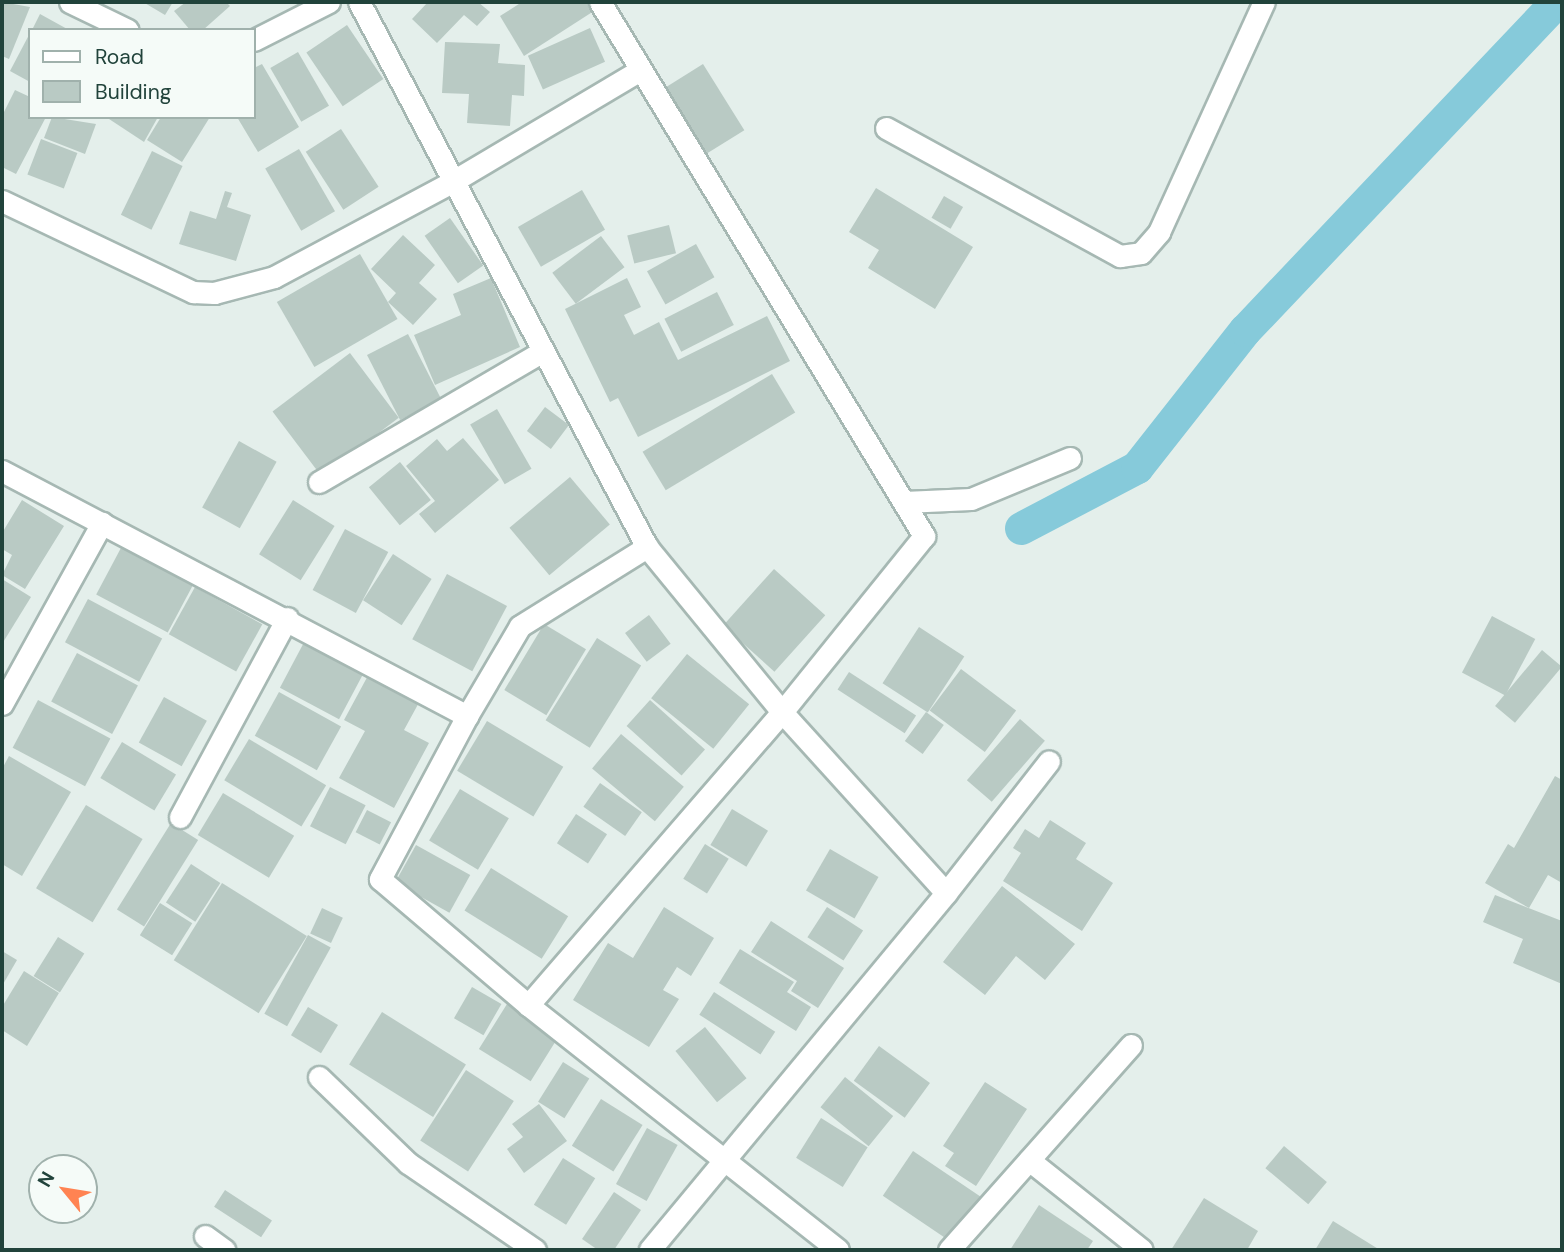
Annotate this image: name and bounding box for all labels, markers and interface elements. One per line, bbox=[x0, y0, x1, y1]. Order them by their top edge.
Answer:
legend bbox=[28, 28, 256, 119]
text: Road bbox=[95, 43, 144, 71]
text: Building bbox=[95, 78, 171, 106]
north arrow bbox=[28, 1154, 98, 1224]
text: N bbox=[32, 1167, 60, 1192]

